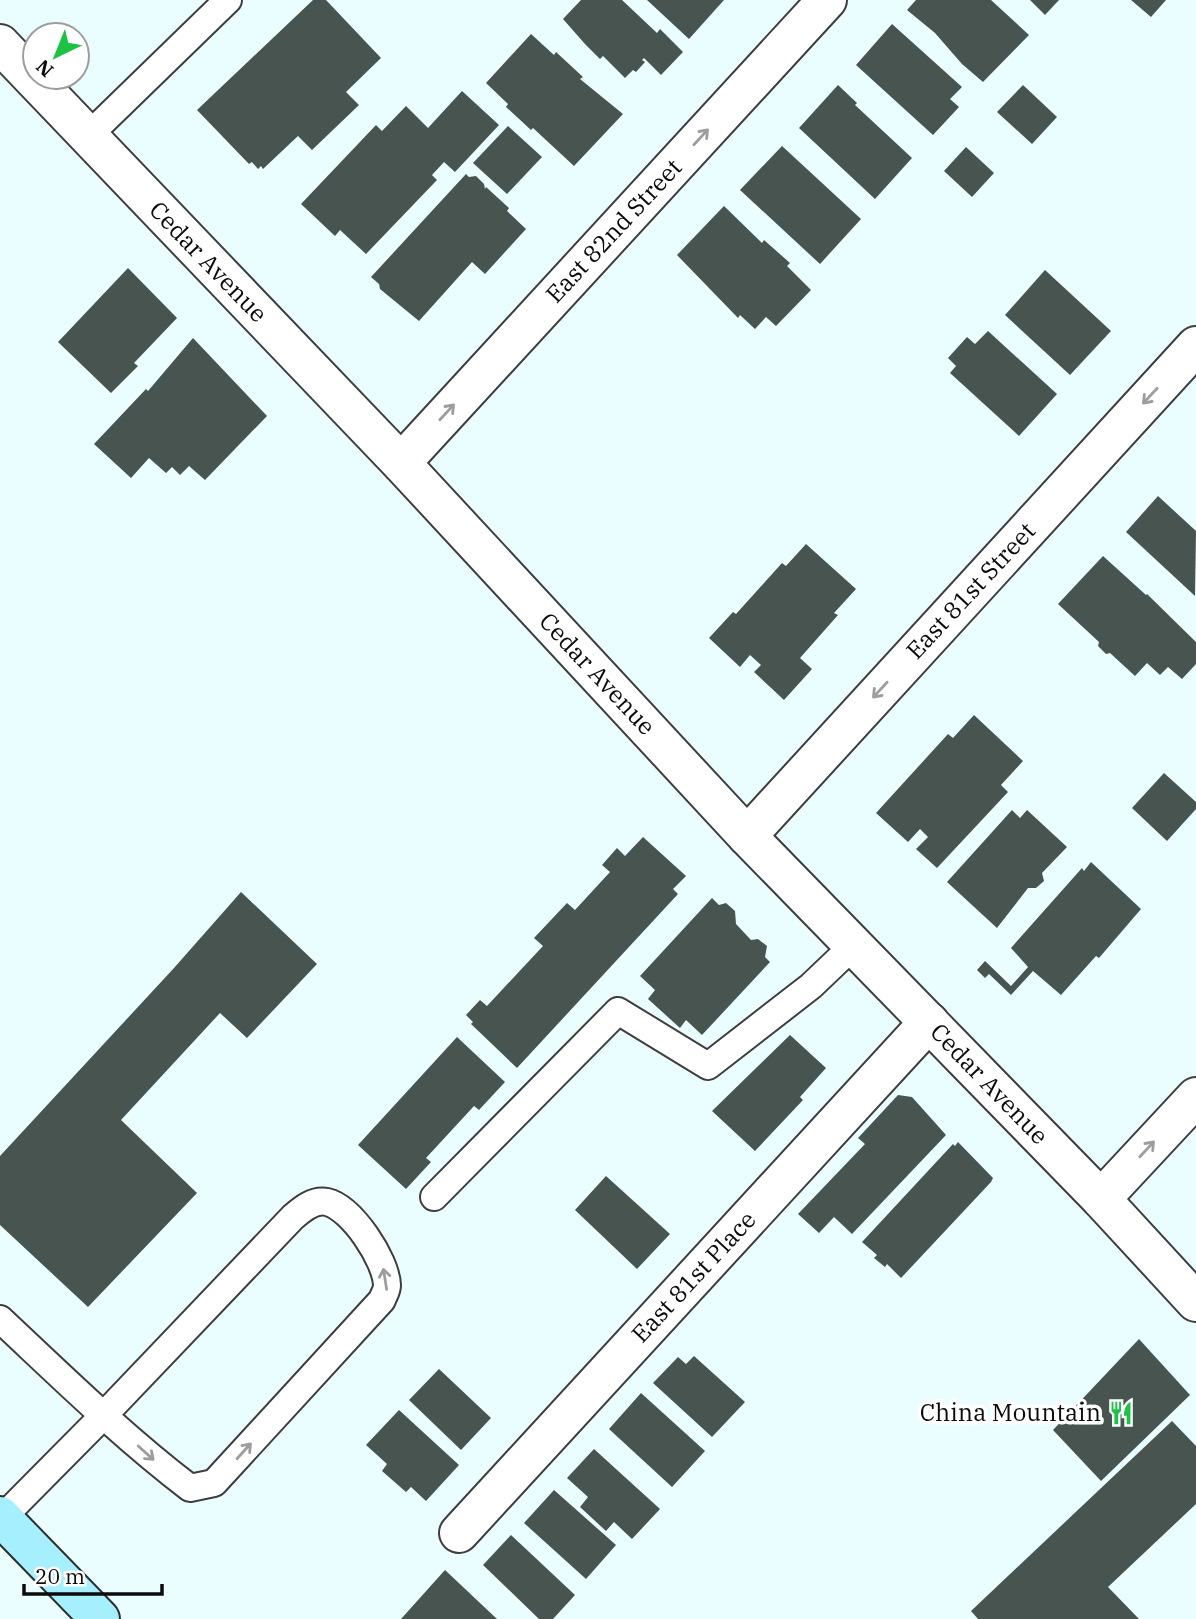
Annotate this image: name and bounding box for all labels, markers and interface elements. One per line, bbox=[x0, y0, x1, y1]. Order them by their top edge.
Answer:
north arrow bbox=[21, 21, 91, 91]
text: N bbox=[31, 55, 58, 82]
one-way arrow bbox=[692, 129, 709, 146]
street label: East 82nd Street bbox=[538, 151, 688, 309]
street label: Cedar Avenue bbox=[143, 194, 275, 329]
one-way arrow bbox=[1142, 387, 1158, 405]
one-way arrow bbox=[439, 403, 455, 421]
street label: East 81st Street bbox=[899, 515, 1042, 666]
street label: Cedar Avenue bbox=[533, 605, 663, 742]
one-way arrow bbox=[872, 681, 888, 699]
street label: Cedar Avenue bbox=[924, 1016, 1056, 1151]
one-way arrow bbox=[1139, 1141, 1156, 1158]
street label: East 81st Place bbox=[624, 1204, 763, 1349]
one-way arrow bbox=[378, 1268, 391, 1290]
place label: China Mountain bbox=[920, 1396, 1101, 1428]
restaurant icon: China Mountain bbox=[1107, 1399, 1135, 1427]
one-way arrow bbox=[236, 1442, 252, 1460]
one-way arrow bbox=[137, 1445, 155, 1461]
scale bar bbox=[24, 1552, 163, 1596]
text: 20 m bbox=[35, 1562, 85, 1590]

